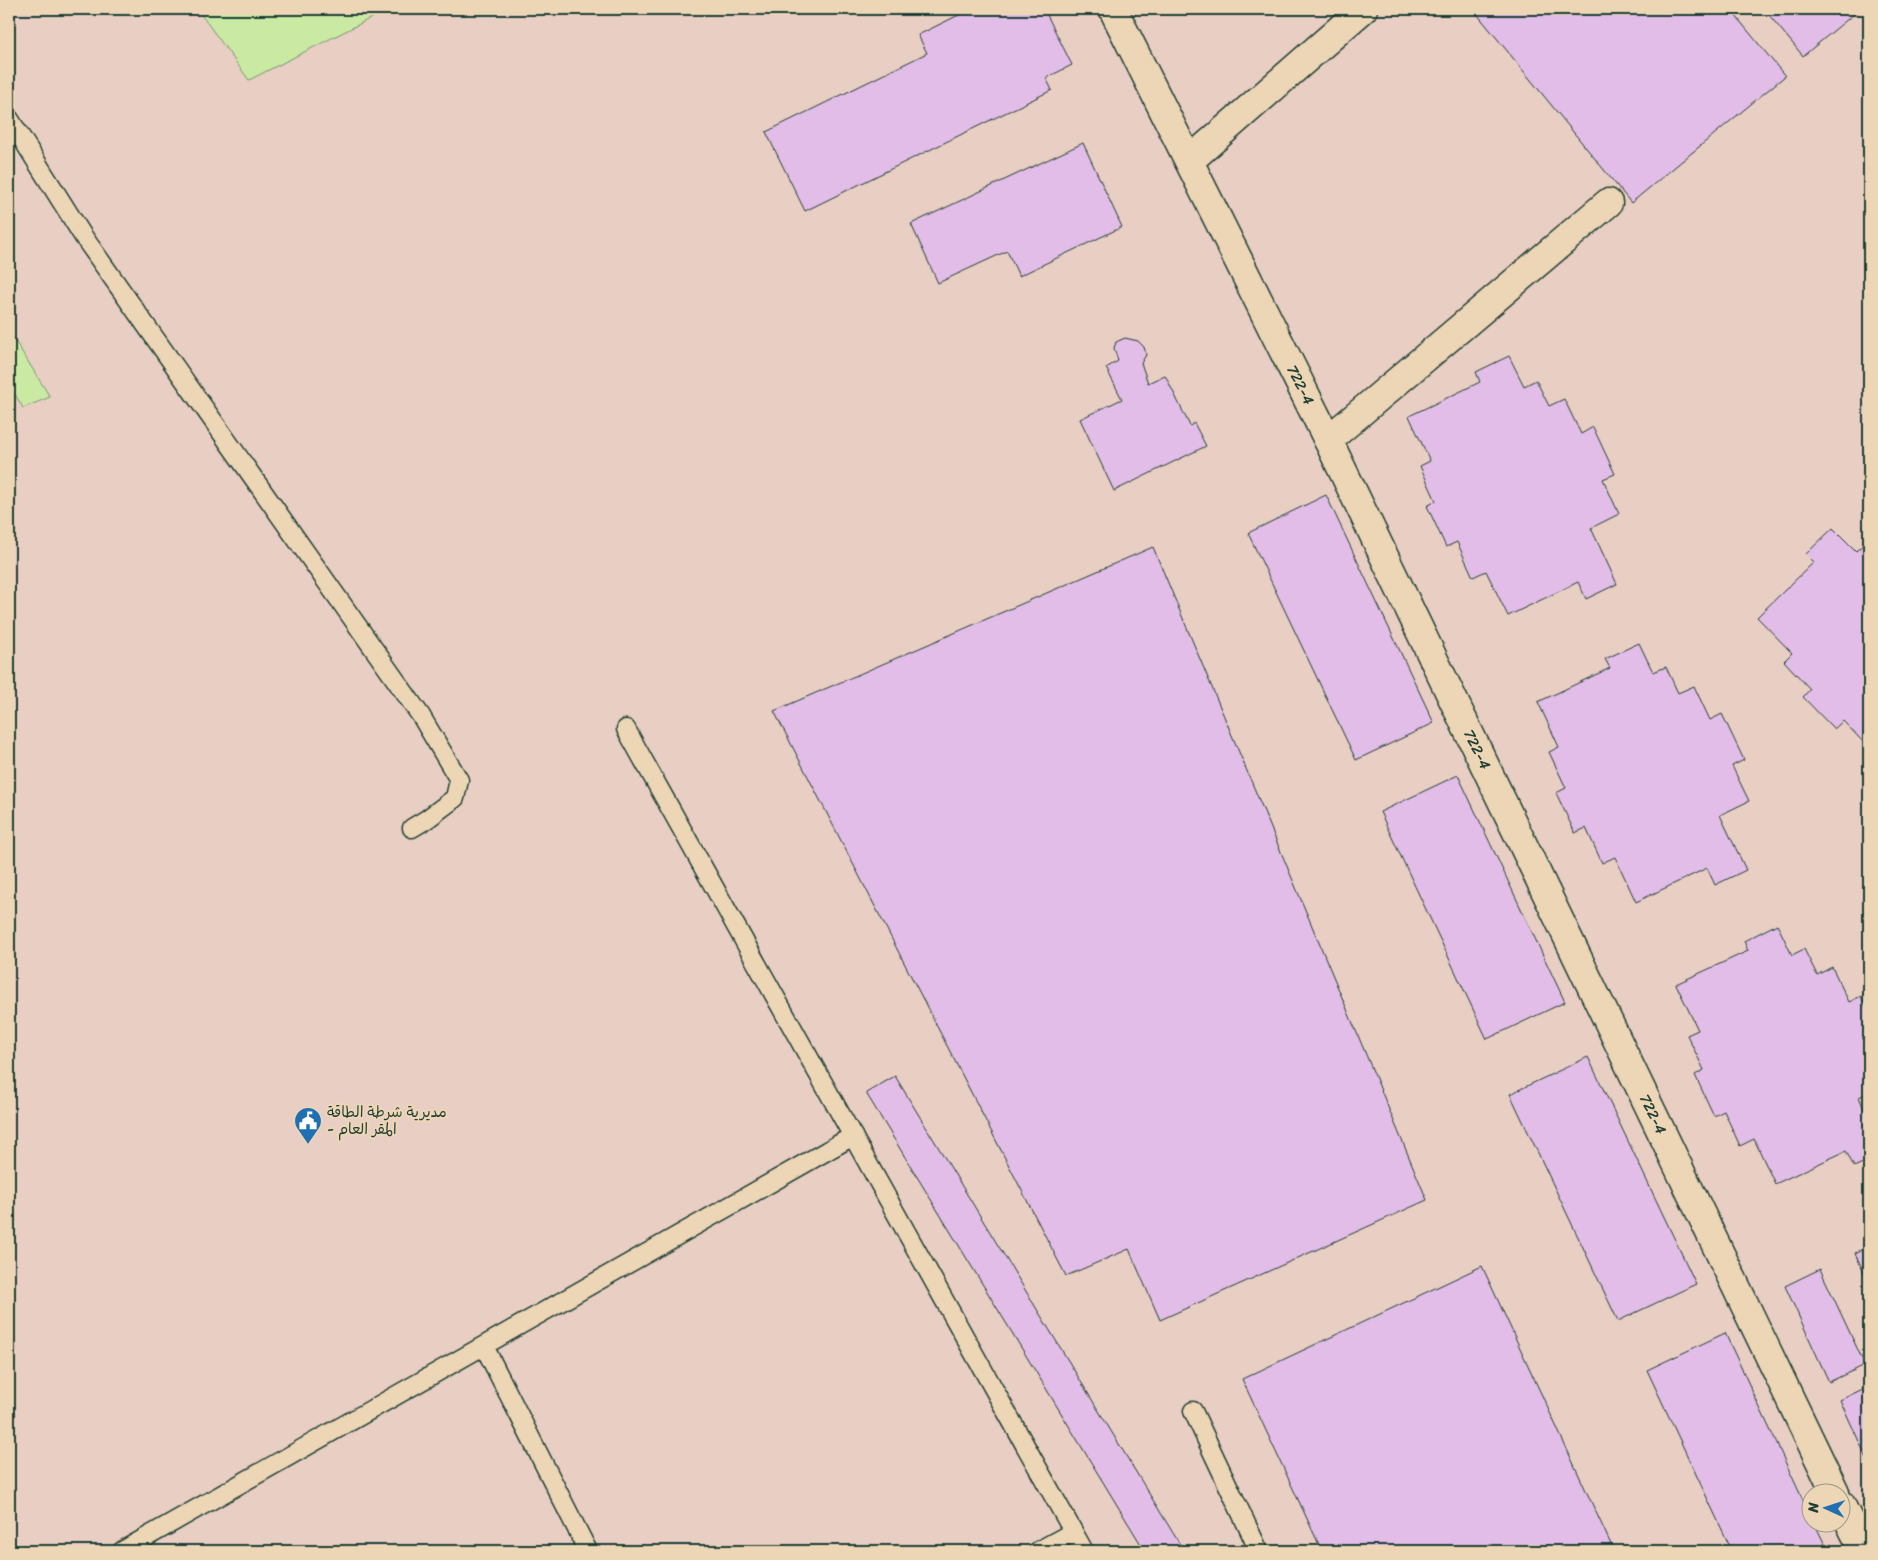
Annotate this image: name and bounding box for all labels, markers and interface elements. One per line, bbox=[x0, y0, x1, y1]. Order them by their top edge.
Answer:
street label: 722-4 bbox=[1279, 360, 1322, 410]
street label: 722-4 bbox=[1456, 725, 1498, 774]
street label: 722-4 bbox=[1632, 1089, 1674, 1139]
place label: مديرية شرطة الطاقة - المقر العام bbox=[327, 1099, 447, 1142]
public building icon: مديرية شرطة الطاقة - المقر العام bbox=[293, 1106, 323, 1145]
north arrow bbox=[1800, 1482, 1850, 1532]
text: N bbox=[1801, 1502, 1826, 1514]

